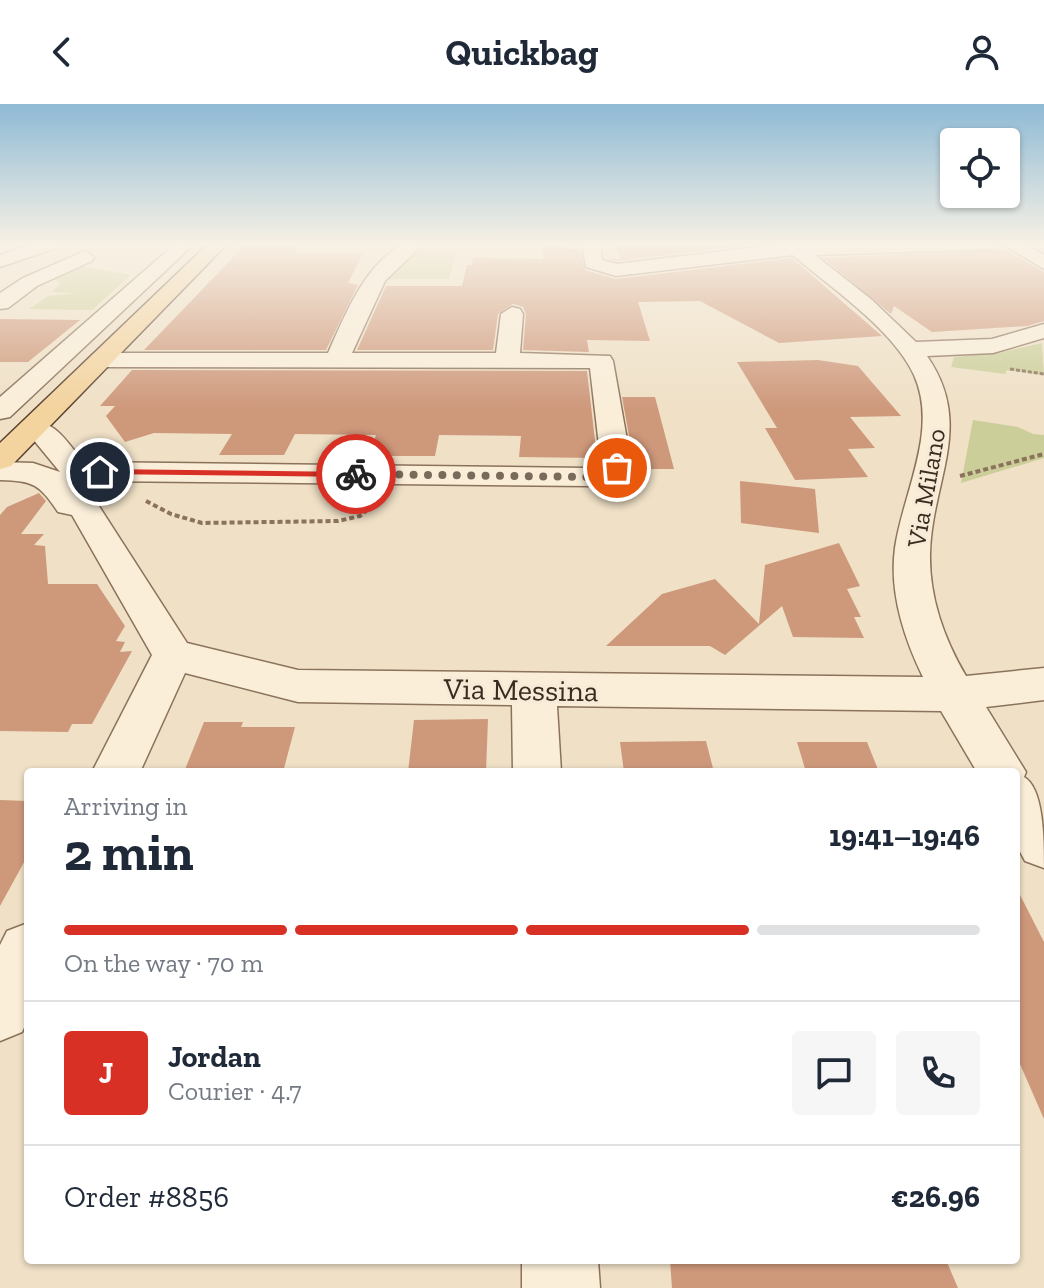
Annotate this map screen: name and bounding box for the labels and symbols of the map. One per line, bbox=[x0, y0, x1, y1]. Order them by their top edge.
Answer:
street label: Via Milano bbox=[900, 426, 952, 551]
courier bbox=[316, 434, 396, 514]
pin bbox=[583, 434, 651, 502]
pin bbox=[66, 438, 134, 506]
street label: Via Messina bbox=[442, 671, 599, 709]

